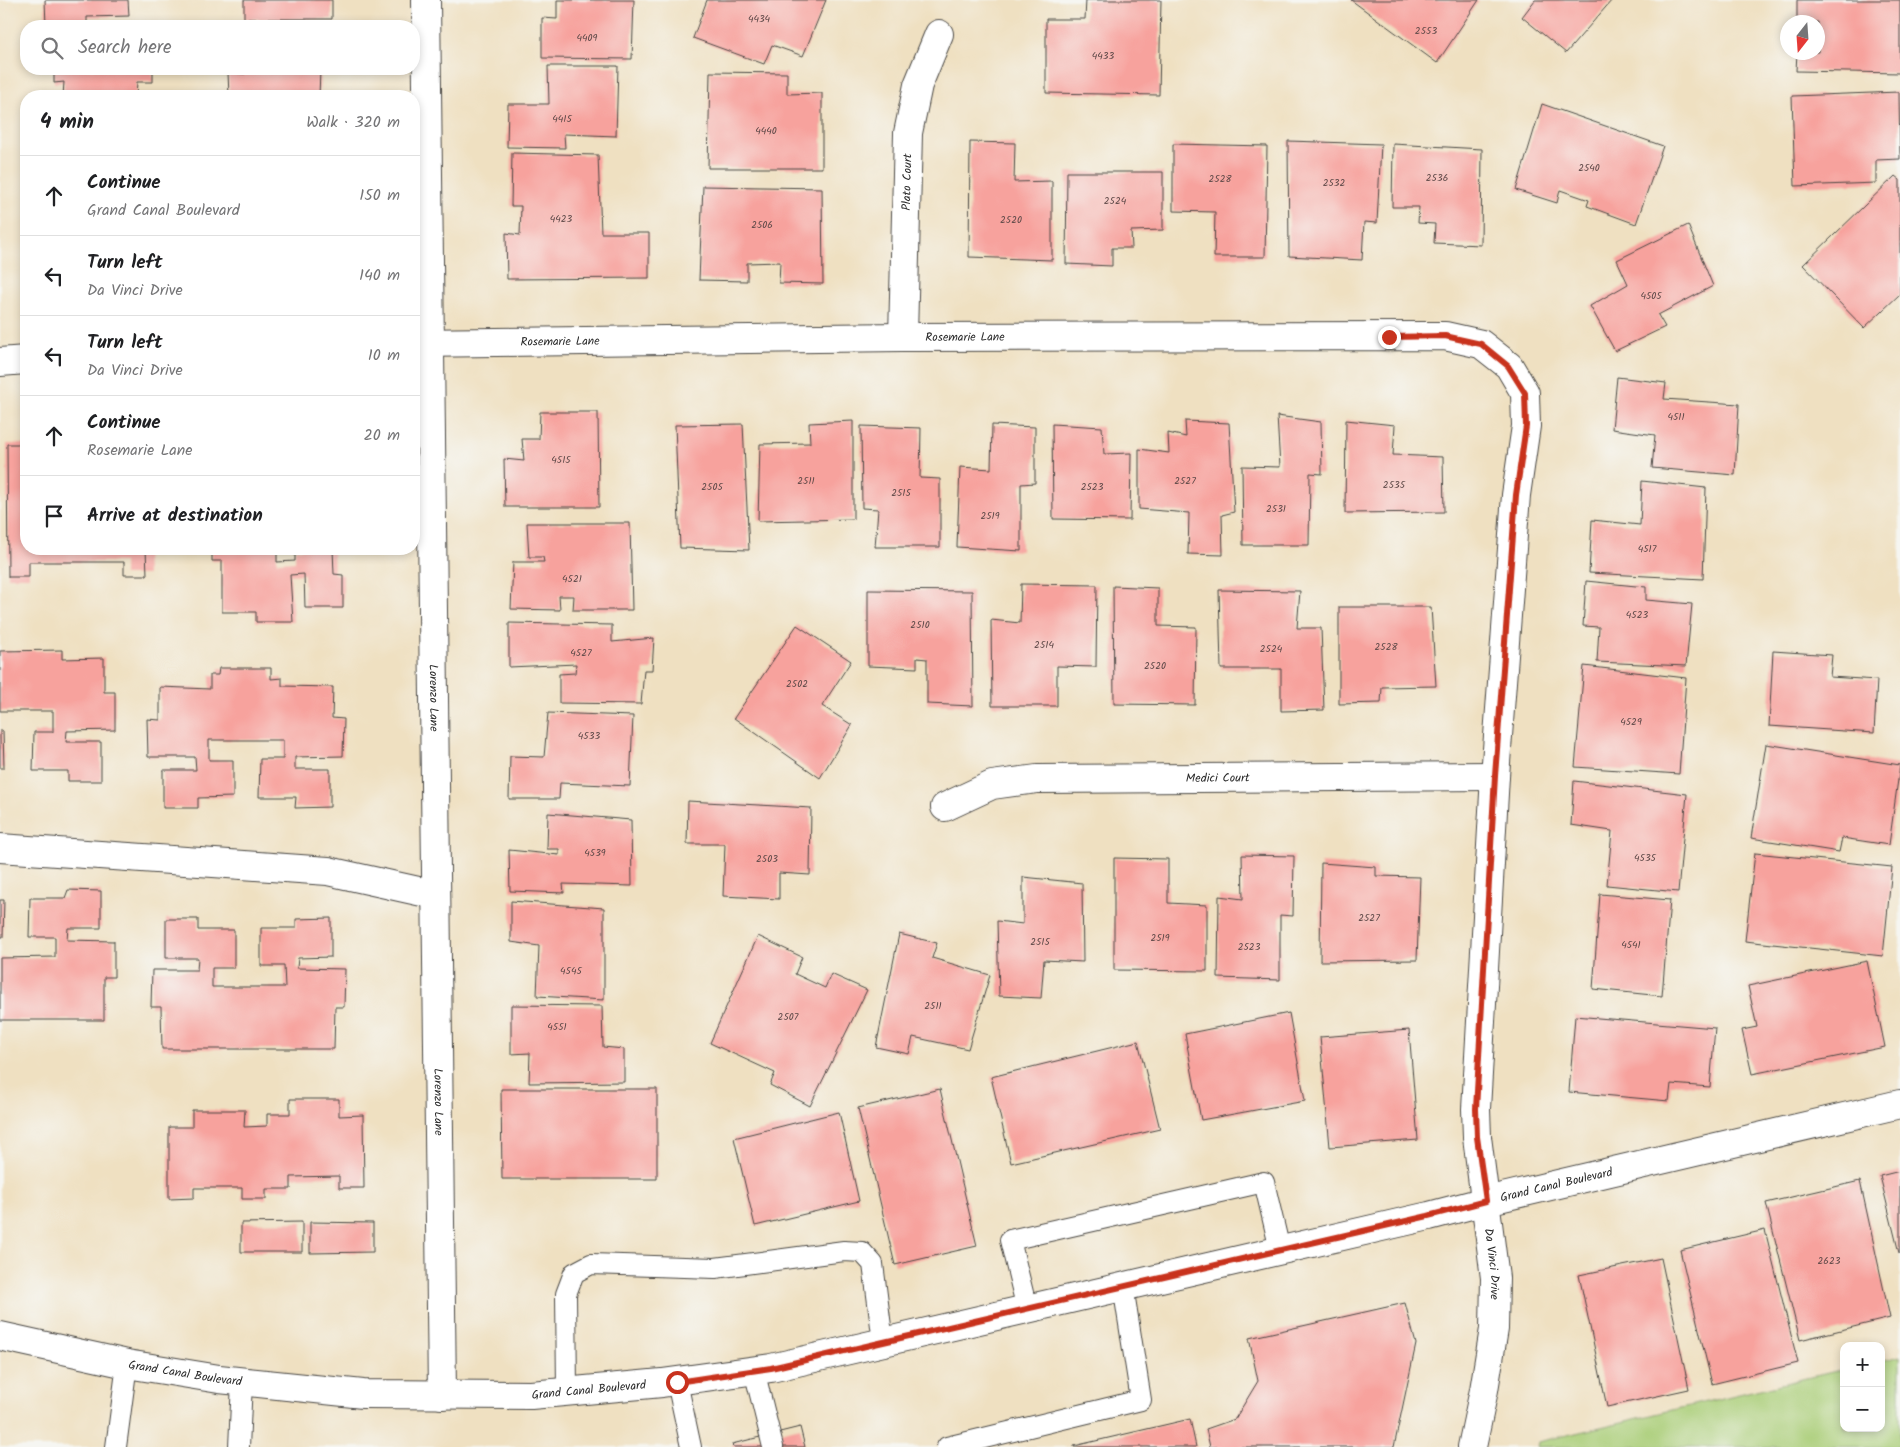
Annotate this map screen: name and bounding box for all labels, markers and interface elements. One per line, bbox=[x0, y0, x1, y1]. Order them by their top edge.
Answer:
house number: 4434 bbox=[748, 11, 771, 27]
north arrow bbox=[1780, 15, 1825, 60]
search box bbox=[20, 20, 420, 75]
house number: 2553 bbox=[1415, 23, 1437, 39]
house number: 4409 bbox=[577, 30, 598, 46]
text: Search here bbox=[78, 33, 172, 63]
icon: search bbox=[38, 34, 66, 62]
house number: 4433 bbox=[1092, 48, 1115, 64]
text: 4 min bbox=[40, 106, 94, 139]
text: Walk · 320 m bbox=[306, 110, 400, 135]
house number: 4415 bbox=[552, 111, 572, 127]
house number: 4440 bbox=[755, 123, 777, 139]
street label: Plato Court bbox=[897, 153, 917, 211]
house number: 2540 bbox=[1578, 160, 1600, 176]
text: Continue bbox=[87, 168, 160, 198]
house number: 2536 bbox=[1426, 170, 1448, 186]
house number: 2528 bbox=[1208, 171, 1232, 187]
house number: 2532 bbox=[1323, 175, 1346, 191]
icon: ahead bbox=[40, 182, 68, 210]
text: 150 m bbox=[359, 183, 400, 208]
house number: 2524 bbox=[1104, 193, 1127, 209]
text: Grand Canal Boulevard bbox=[87, 198, 240, 223]
house number: 4423 bbox=[550, 211, 573, 227]
house number: 2520 bbox=[1000, 212, 1022, 228]
house number: 2506 bbox=[751, 217, 773, 233]
text: Turn left bbox=[87, 248, 162, 278]
icon: left bbox=[40, 262, 68, 290]
text: 140 m bbox=[359, 263, 400, 288]
text: Da Vinci Drive bbox=[87, 278, 183, 303]
house number: 4505 bbox=[1640, 288, 1662, 304]
route end bbox=[1378, 326, 1401, 349]
street label: Rosemarie Lane bbox=[925, 327, 1005, 346]
text: Turn left bbox=[87, 328, 162, 358]
street label: Rosemarie Lane bbox=[520, 331, 600, 351]
icon: left bbox=[40, 342, 68, 370]
text: 10 m bbox=[368, 343, 400, 368]
text: Da Vinci Drive bbox=[87, 358, 183, 383]
text: Continue bbox=[87, 408, 160, 438]
house number: 4511 bbox=[1667, 409, 1685, 425]
icon: ahead bbox=[40, 422, 68, 450]
text: 20 m bbox=[364, 423, 400, 448]
text: Rosemarie Lane bbox=[87, 438, 193, 463]
house number: 4515 bbox=[551, 452, 571, 468]
house number: 2511 bbox=[797, 473, 815, 489]
house number: 2527 bbox=[1174, 473, 1196, 489]
house number: 2535 bbox=[1383, 477, 1406, 493]
house number: 2505 bbox=[701, 479, 723, 495]
house number: 2523 bbox=[1081, 479, 1104, 495]
house number: 2515 bbox=[891, 485, 911, 501]
text: Arrive at destination bbox=[87, 501, 263, 531]
house number: 2531 bbox=[1266, 501, 1286, 517]
icon: arrive bbox=[40, 502, 68, 530]
house number: 2519 bbox=[980, 508, 1000, 524]
house number: 4517 bbox=[1638, 541, 1657, 557]
house number: 4521 bbox=[562, 571, 582, 587]
house number: 4523 bbox=[1626, 607, 1648, 623]
house number: 2510 bbox=[910, 617, 930, 633]
house number: 2514 bbox=[1034, 637, 1054, 653]
house number: 2528 bbox=[1374, 639, 1398, 655]
house number: 2524 bbox=[1260, 641, 1283, 657]
house number: 4527 bbox=[570, 645, 592, 661]
house number: 2520 bbox=[1144, 658, 1166, 674]
street label: Lorenzo Lane bbox=[424, 664, 444, 732]
house number: 2502 bbox=[786, 676, 808, 692]
house number: 4529 bbox=[1620, 714, 1642, 730]
house number: 4533 bbox=[578, 728, 600, 744]
street label: Medici Court bbox=[1186, 768, 1250, 788]
house number: 4539 bbox=[584, 845, 606, 861]
house number: 4535 bbox=[1634, 850, 1657, 866]
house number: 2503 bbox=[756, 851, 778, 867]
house number: 2527 bbox=[1358, 910, 1380, 926]
house number: 2519 bbox=[1150, 930, 1170, 946]
house number: 2515 bbox=[1030, 934, 1050, 950]
house number: 4541 bbox=[1621, 937, 1641, 953]
house number: 2523 bbox=[1238, 939, 1261, 955]
house number: 4545 bbox=[560, 963, 583, 979]
house number: 2511 bbox=[924, 998, 942, 1014]
house number: 2507 bbox=[778, 1009, 799, 1025]
house number: 4551 bbox=[547, 1019, 567, 1035]
street label: Lorenzo Lane bbox=[429, 1068, 449, 1136]
street label: Grand Canal Boulevard bbox=[1498, 1162, 1615, 1207]
street label: Da Vinci Drive bbox=[1479, 1227, 1505, 1301]
house number: 2623 bbox=[1818, 1253, 1841, 1269]
map controls bbox=[1840, 1342, 1885, 1432]
button: + bbox=[1840, 1342, 1885, 1387]
street label: Grand Canal Boulevard bbox=[127, 1355, 244, 1391]
route start bbox=[666, 1371, 689, 1394]
street label: Grand Canal Boulevard bbox=[531, 1375, 648, 1404]
button: − bbox=[1840, 1387, 1885, 1432]

